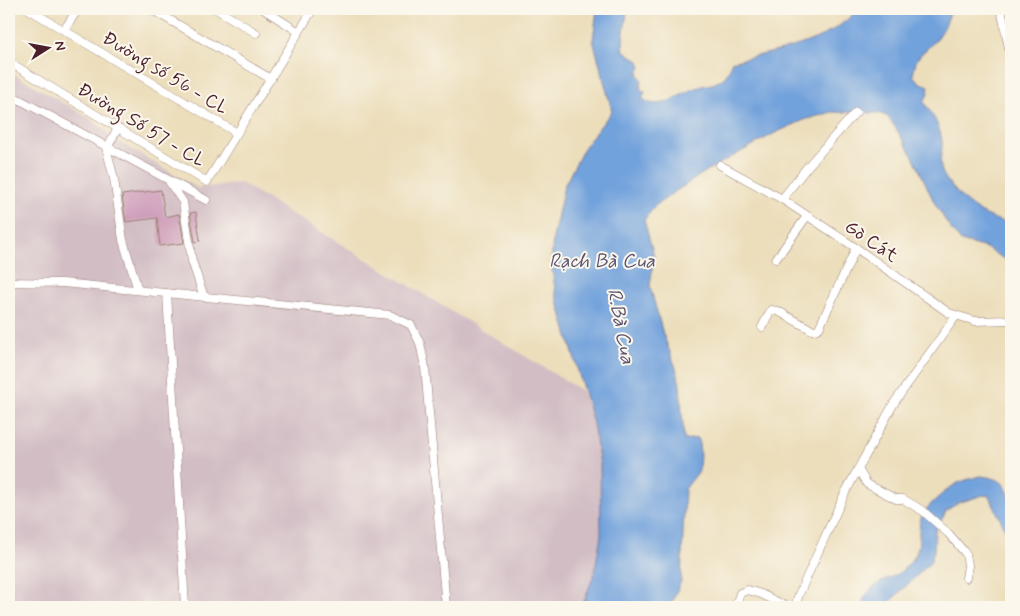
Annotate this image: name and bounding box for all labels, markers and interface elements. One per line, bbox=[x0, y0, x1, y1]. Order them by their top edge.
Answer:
north arrow bbox=[22, 22, 72, 72]
street label: Đường số 56 - CL bbox=[96, 26, 233, 123]
text: N bbox=[50, 39, 70, 52]
street label: Đường Số 57 - CL bbox=[71, 77, 210, 176]
street label: Gò Cát bbox=[840, 214, 903, 268]
water label: Rạch Bà Cua bbox=[549, 248, 655, 275]
water label: R.Bà Cua bbox=[600, 286, 641, 367]

